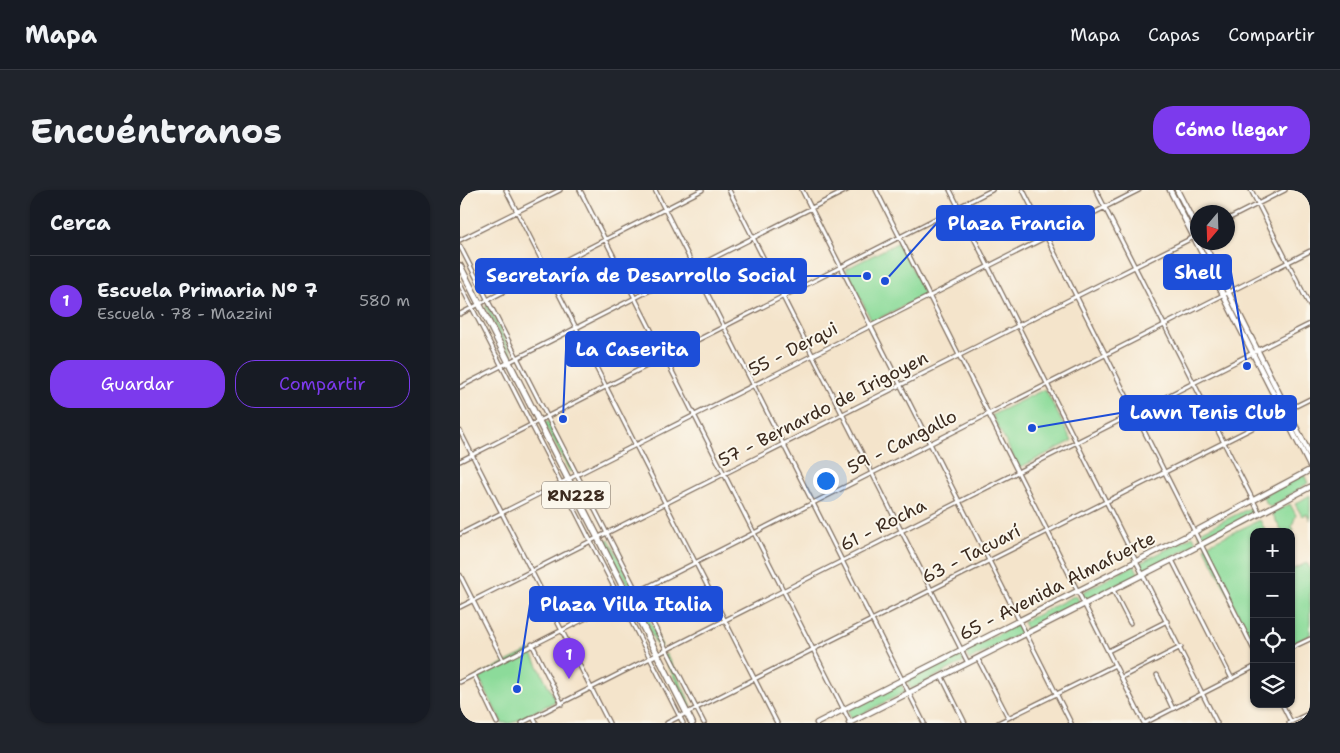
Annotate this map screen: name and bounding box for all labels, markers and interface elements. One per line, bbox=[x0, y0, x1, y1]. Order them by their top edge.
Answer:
text: Mapa bbox=[25, 19, 97, 51]
text: Mapa bbox=[1070, 23, 1120, 47]
text: Capas bbox=[1148, 23, 1200, 47]
text: Compartir bbox=[1228, 23, 1315, 47]
button: Cómo llegar bbox=[1153, 106, 1310, 154]
text: Encuéntranos bbox=[30, 107, 282, 154]
north arrow bbox=[1190, 205, 1235, 250]
callout: Plaza Francia bbox=[937, 206, 1094, 240]
text: Cerca bbox=[50, 209, 111, 237]
text: Plaza Francia bbox=[948, 211, 1084, 236]
callout: Shell bbox=[1164, 255, 1231, 289]
callout: Secretaría de Desarrollo Social bbox=[476, 259, 806, 293]
text: Shell bbox=[1174, 260, 1222, 285]
text: Secretaría de Desarrollo Social bbox=[486, 263, 796, 288]
text: Escuela Primaria N° 7 bbox=[97, 278, 318, 303]
text: 1 bbox=[62, 290, 70, 311]
text: 580 m bbox=[359, 290, 410, 311]
text: Escuela · 78 - Mazzini bbox=[97, 303, 273, 324]
street label: 55 - Derqui bbox=[744, 316, 842, 382]
callout: La Caserita bbox=[566, 332, 699, 366]
text: La Caserita bbox=[575, 337, 689, 362]
street label: 57 - Bernardo de Irigoyen bbox=[714, 346, 932, 472]
button: Guardar bbox=[50, 360, 225, 408]
button: Compartir bbox=[235, 360, 410, 408]
callout: Lawn Tenis Club bbox=[1120, 396, 1296, 430]
text: Lawn Tenis Club bbox=[1130, 400, 1286, 425]
street label: 59 - Cangallo bbox=[843, 404, 961, 480]
your location bbox=[813, 468, 839, 494]
road number: RN228 bbox=[542, 482, 610, 508]
street label: 61 - Rocha bbox=[836, 493, 930, 557]
street label: 63 - Tacuarí bbox=[918, 519, 1024, 589]
street label: 65 - Avenida Almafuerte bbox=[955, 526, 1159, 646]
map controls bbox=[1250, 528, 1295, 708]
button: + bbox=[1250, 528, 1295, 573]
button: − bbox=[1250, 573, 1295, 618]
callout: Plaza Villa Italia bbox=[530, 587, 722, 621]
text: Plaza Villa Italia bbox=[540, 592, 712, 617]
button: locate bbox=[1250, 618, 1295, 663]
pin: 1 bbox=[553, 638, 585, 679]
button: layers bbox=[1250, 663, 1295, 708]

